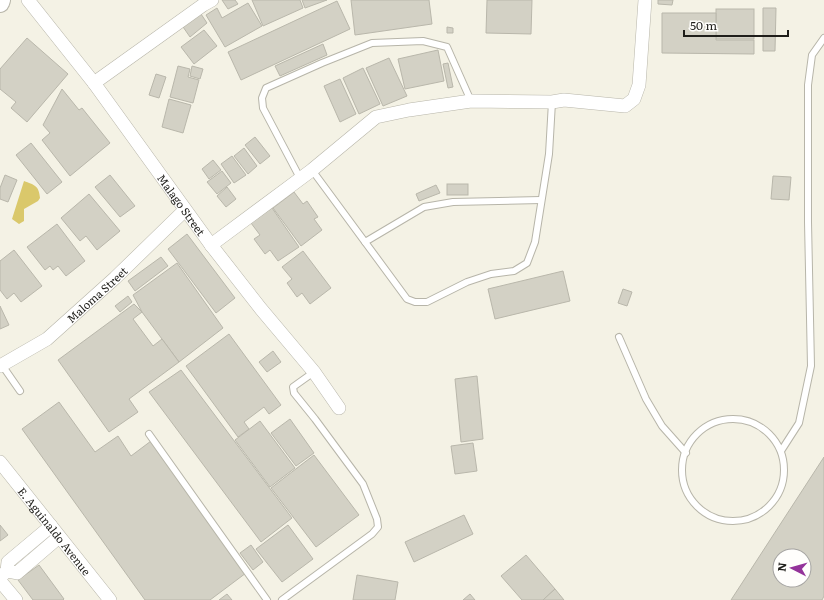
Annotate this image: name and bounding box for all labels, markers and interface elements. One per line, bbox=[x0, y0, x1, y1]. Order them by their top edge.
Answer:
scale bar bbox=[684, 12, 788, 38]
text: 50 m bbox=[690, 16, 717, 34]
street label: Malago Street bbox=[154, 171, 210, 239]
street label: Maloma Street bbox=[63, 262, 131, 326]
street label: E. Aguinaldo Avenue bbox=[15, 483, 95, 578]
north arrow bbox=[772, 548, 812, 588]
text: N bbox=[773, 561, 789, 572]

